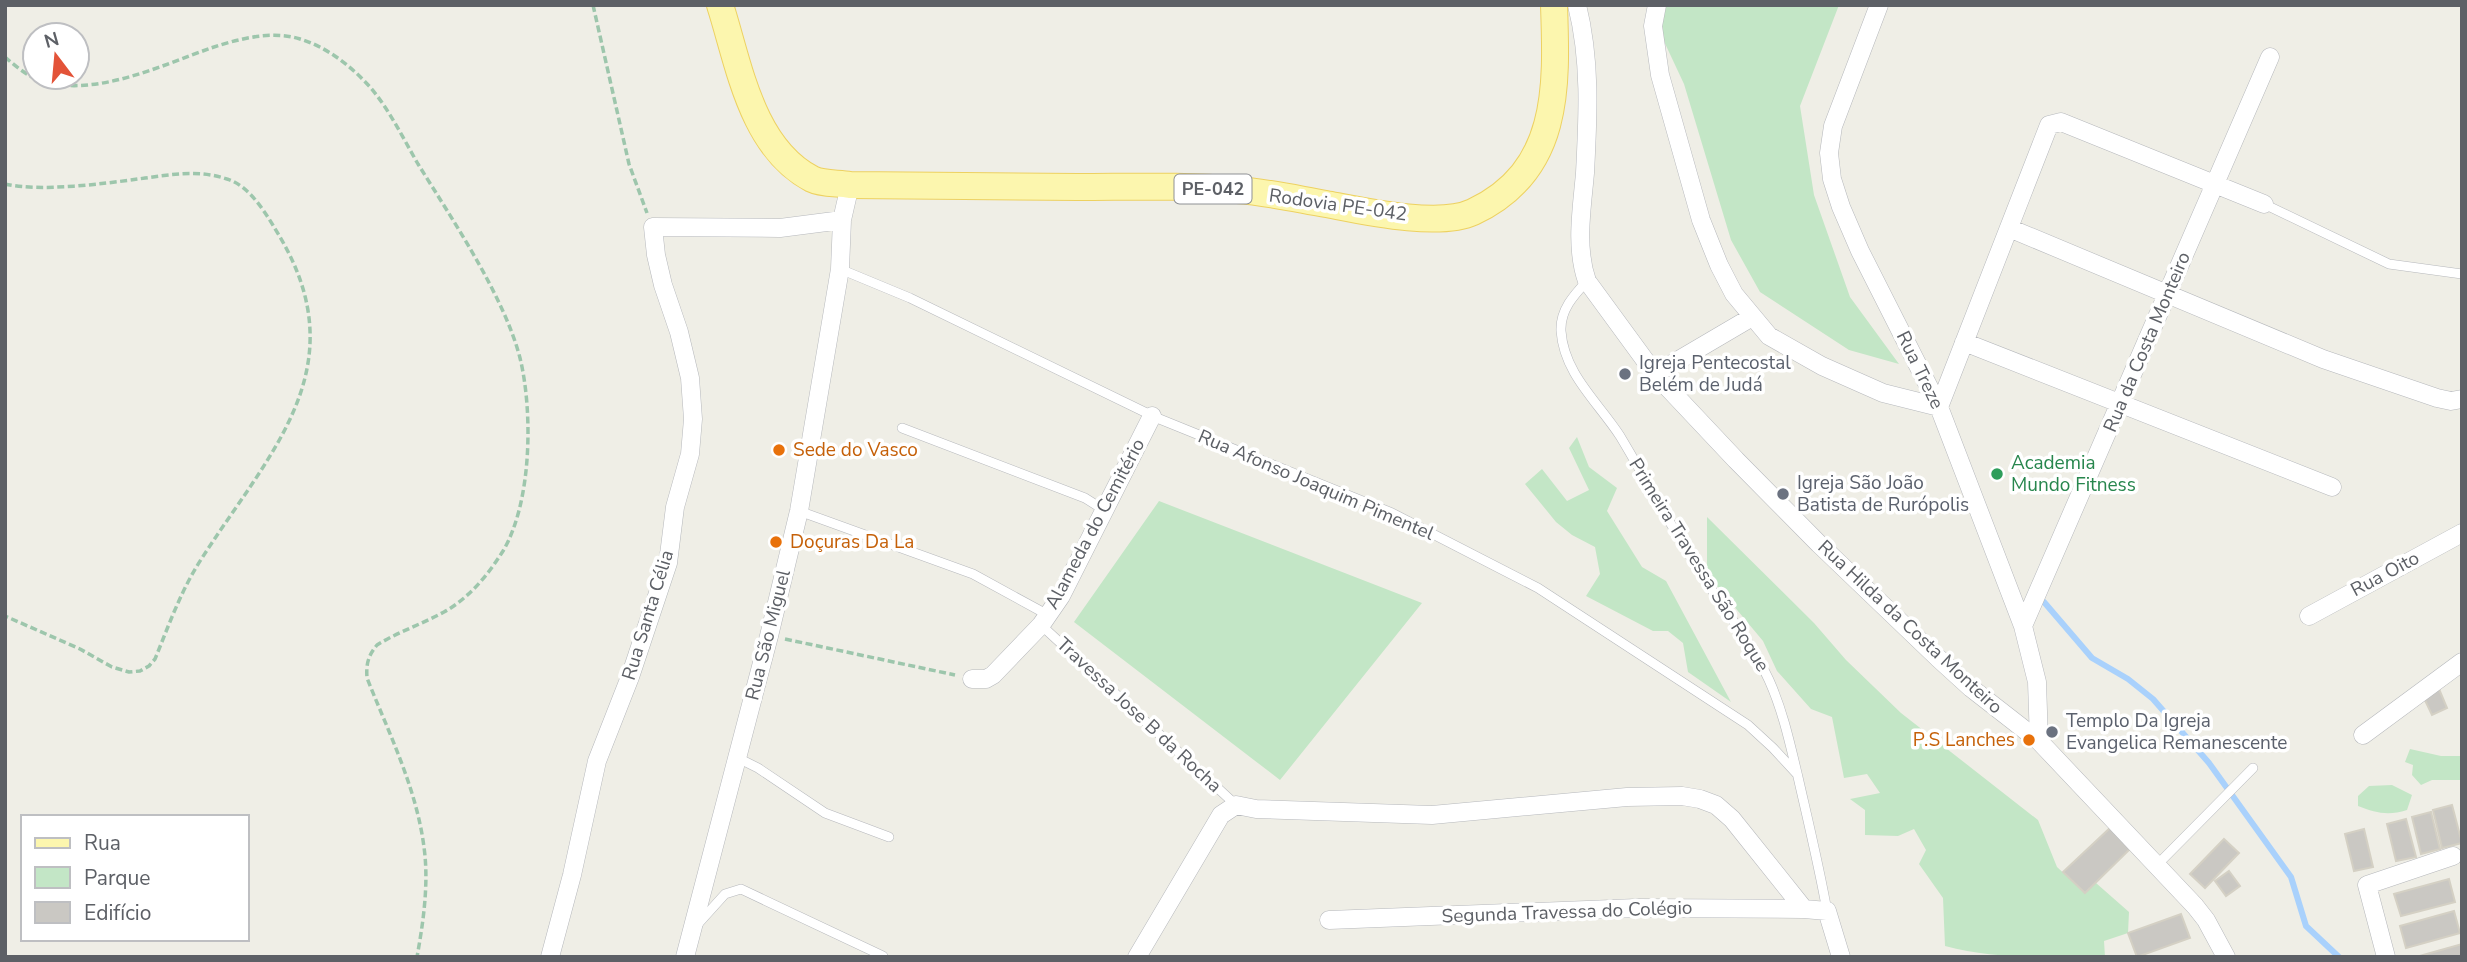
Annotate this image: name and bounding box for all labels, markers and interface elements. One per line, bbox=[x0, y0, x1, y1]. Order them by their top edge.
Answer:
north arrow bbox=[21, 21, 91, 91]
text: N bbox=[41, 26, 62, 55]
road number: PE-042 bbox=[1174, 174, 1252, 204]
street label: Rodovia PE-042 bbox=[1267, 182, 1409, 228]
street label: Rua da Costa Monteiro bbox=[2097, 248, 2197, 436]
street label: Rua Treze bbox=[1890, 327, 1950, 413]
place label: Igreja Pentecostal Belém de Judá bbox=[1639, 350, 1791, 398]
marker: Igreja Pentecostal Belém de Judá bbox=[1617, 366, 1633, 382]
street label: Rua Afonso Joaquim Pimentel bbox=[1194, 423, 1438, 547]
street label: Alameda do Cemitério bbox=[1039, 434, 1151, 614]
place label: Sede do Vasco bbox=[793, 437, 918, 463]
marker: Sede do Vasco bbox=[771, 442, 787, 458]
place label: Academia Mundo Fitness bbox=[2011, 450, 2136, 498]
street label: Primeira Travessa São Roque bbox=[1622, 453, 1776, 677]
marker: Academia Mundo Fitness bbox=[1989, 466, 2005, 482]
place label: Igreja São João Batista de Rurópolis bbox=[1797, 470, 1969, 518]
marker: Igreja São João Batista de Rurópolis bbox=[1775, 486, 1791, 502]
place label: Doçuras Da La bbox=[790, 529, 914, 555]
marker: Doçuras Da La bbox=[768, 534, 784, 550]
street label: Rua Hilda da Costa Monteiro bbox=[1812, 534, 2008, 720]
street label: Rua Oito bbox=[2346, 545, 2424, 603]
street label: Rua Santa Célia bbox=[616, 547, 680, 683]
street label: Rua São Miguel bbox=[739, 567, 797, 703]
street label: Travessa Jose B da Rocha bbox=[1051, 632, 1227, 798]
place label: Templo Da Igreja Evangelica Remanescente bbox=[2066, 708, 2287, 756]
marker: Templo Da Igreja Evangelica Remanescente bbox=[2044, 724, 2060, 740]
place label: P.S Lanches bbox=[1913, 727, 2015, 753]
marker: P.S Lanches bbox=[2021, 732, 2037, 748]
legend bbox=[21, 815, 248, 941]
text: Rua bbox=[84, 829, 121, 857]
text: Parque bbox=[84, 864, 151, 892]
street label: Segunda Travessa do Colégio bbox=[1441, 895, 1693, 929]
text: Edifício bbox=[84, 899, 151, 927]

